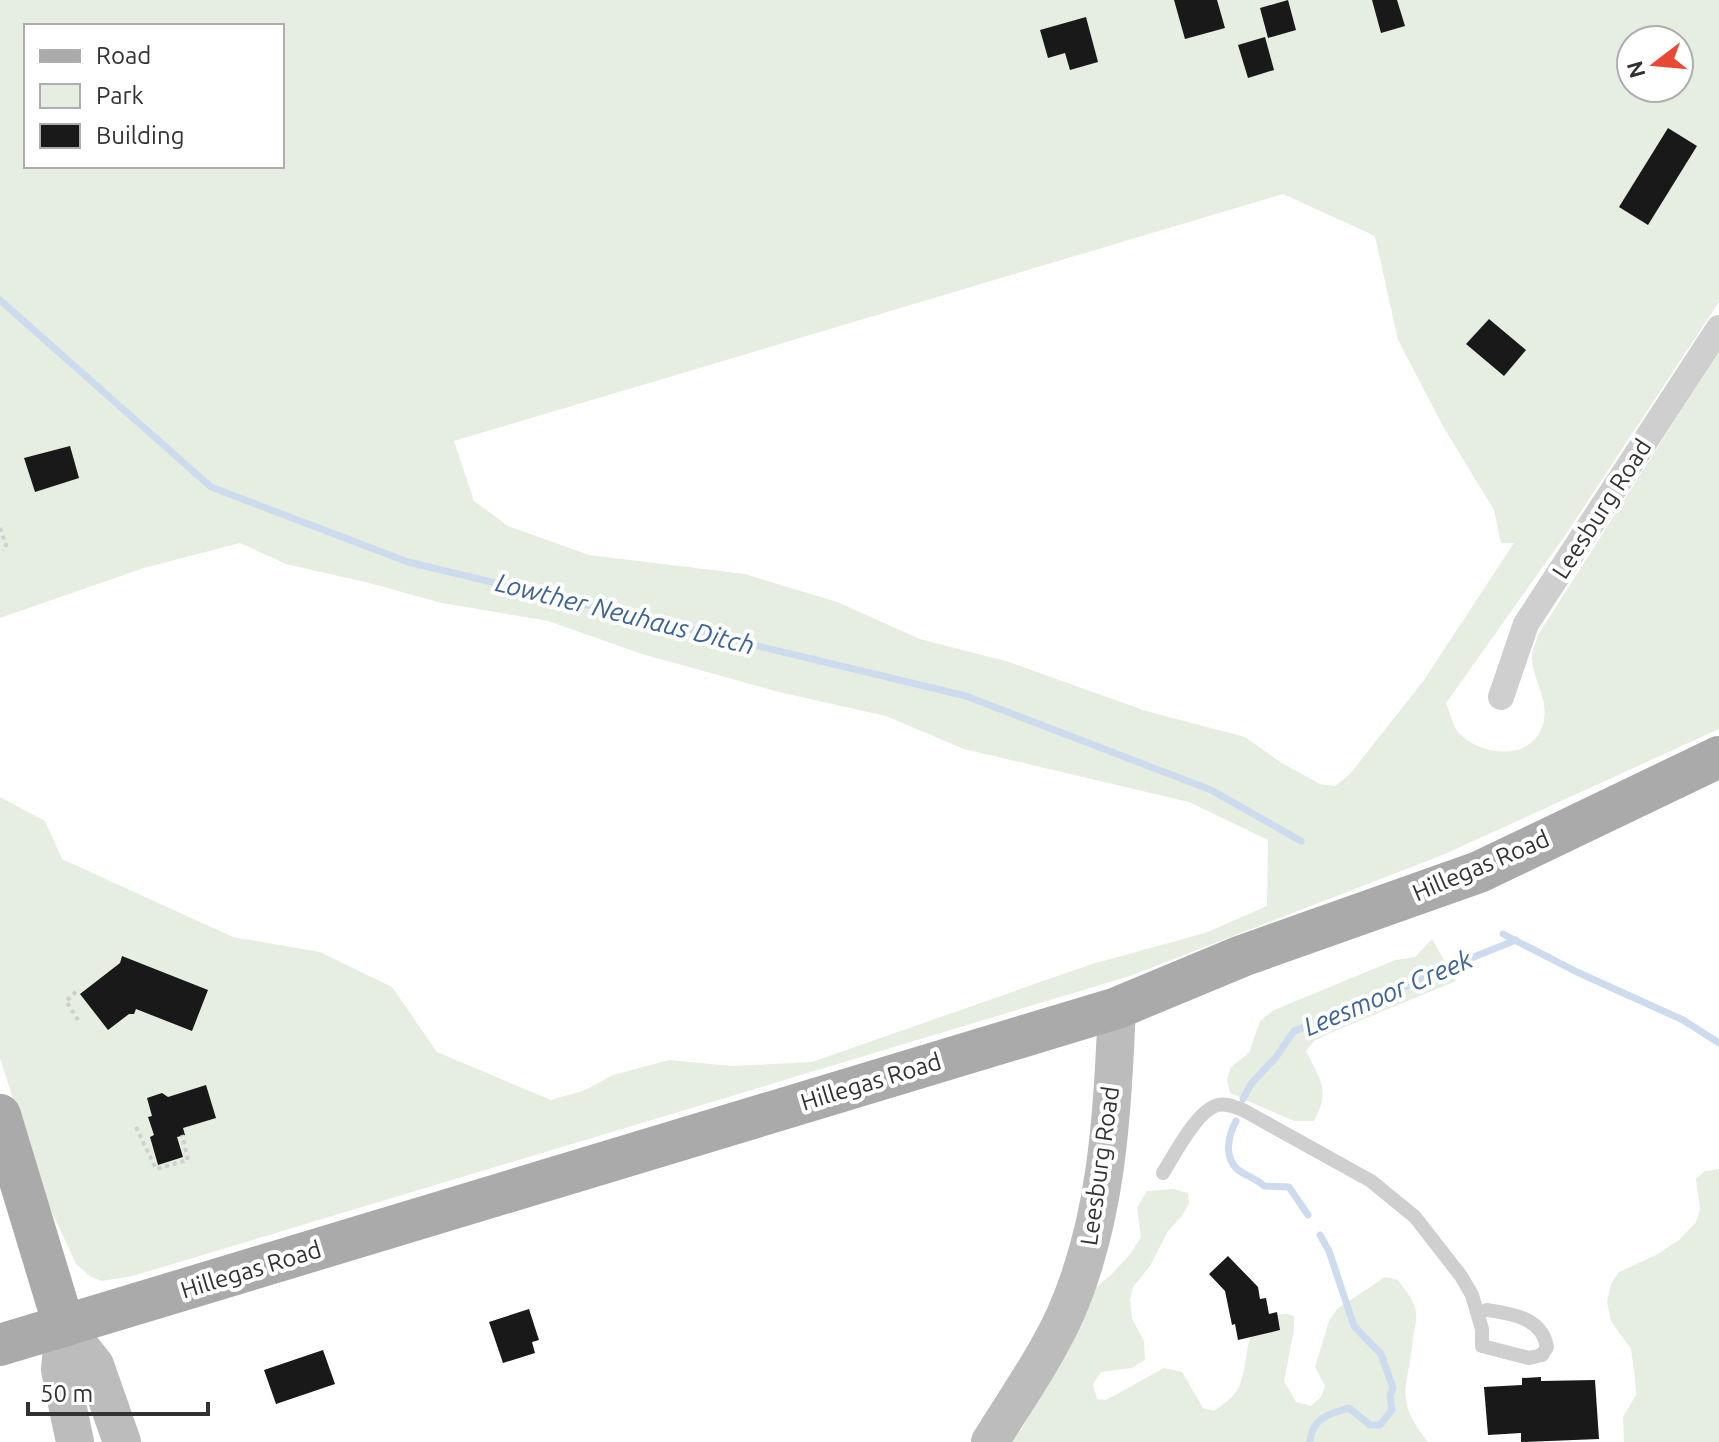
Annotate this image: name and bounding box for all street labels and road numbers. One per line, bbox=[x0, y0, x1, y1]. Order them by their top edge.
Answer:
street label: Leesburg Road bbox=[1547, 434, 1657, 583]
street label: Hillegas Road bbox=[1408, 825, 1553, 906]
street label: Hillegas Road bbox=[797, 1047, 944, 1116]
street label: Leesburg Road bbox=[1075, 1085, 1124, 1247]
street label: Hillegas Road bbox=[177, 1235, 324, 1304]

